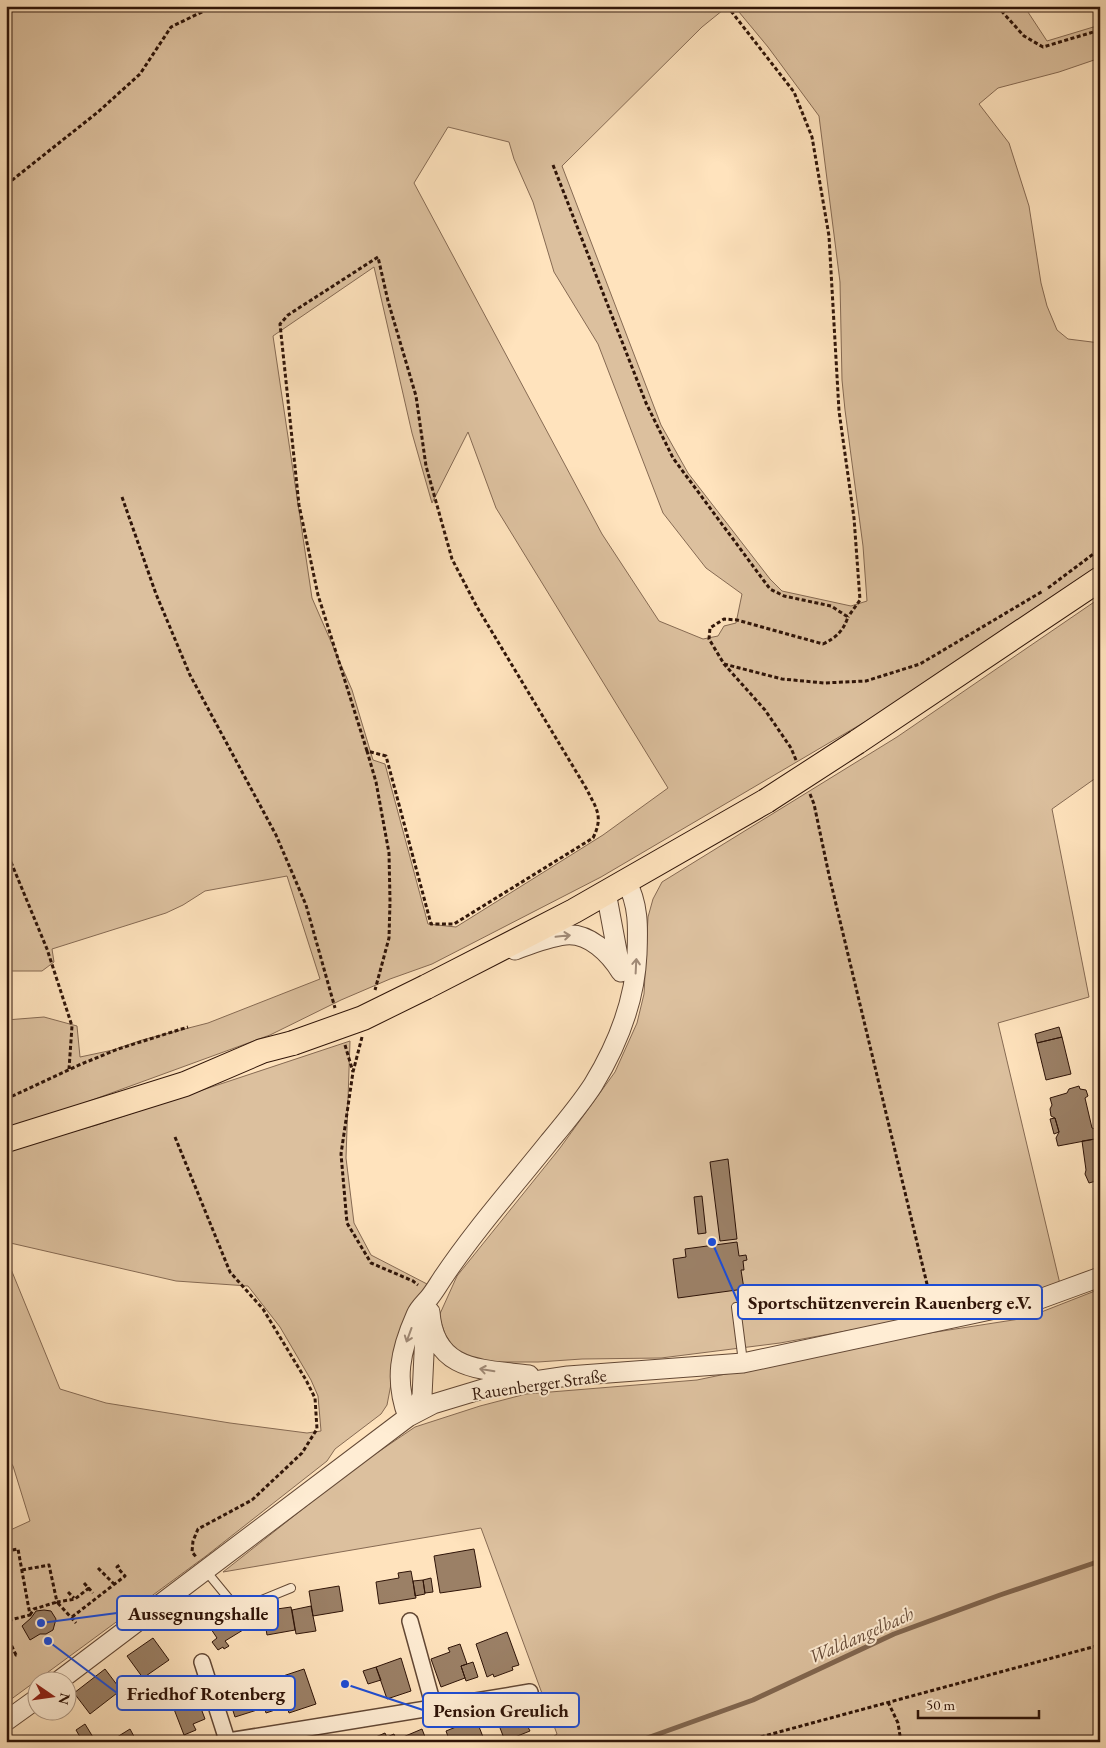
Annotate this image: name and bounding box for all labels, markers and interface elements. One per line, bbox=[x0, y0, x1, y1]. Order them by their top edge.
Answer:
one-way arrow bbox=[555, 932, 571, 941]
one-way arrow bbox=[632, 959, 641, 975]
callout: Sportschützenverein Rauenberg e.V. bbox=[738, 1285, 1042, 1319]
text: Sportschützenverein Rauenberg e.V. bbox=[748, 1290, 1032, 1315]
one-way arrow bbox=[404, 1327, 413, 1342]
street label: Rauenberger Straße bbox=[470, 1363, 608, 1405]
one-way arrow bbox=[479, 1364, 495, 1374]
callout: Aussegnungshalle bbox=[117, 1596, 278, 1630]
text: Aussegnungshalle bbox=[127, 1601, 268, 1626]
water label: Waldangelbach bbox=[805, 1601, 917, 1669]
north arrow bbox=[28, 1670, 78, 1720]
callout: Friedhof Rotenberg bbox=[117, 1676, 295, 1710]
text: Friedhof Rotenberg bbox=[127, 1681, 286, 1706]
scale bar bbox=[918, 1688, 1040, 1720]
text: N bbox=[54, 1691, 75, 1707]
callout: Pension Greulich bbox=[423, 1693, 579, 1727]
text: 50 m bbox=[926, 1695, 955, 1714]
text: Pension Greulich bbox=[433, 1698, 569, 1723]

